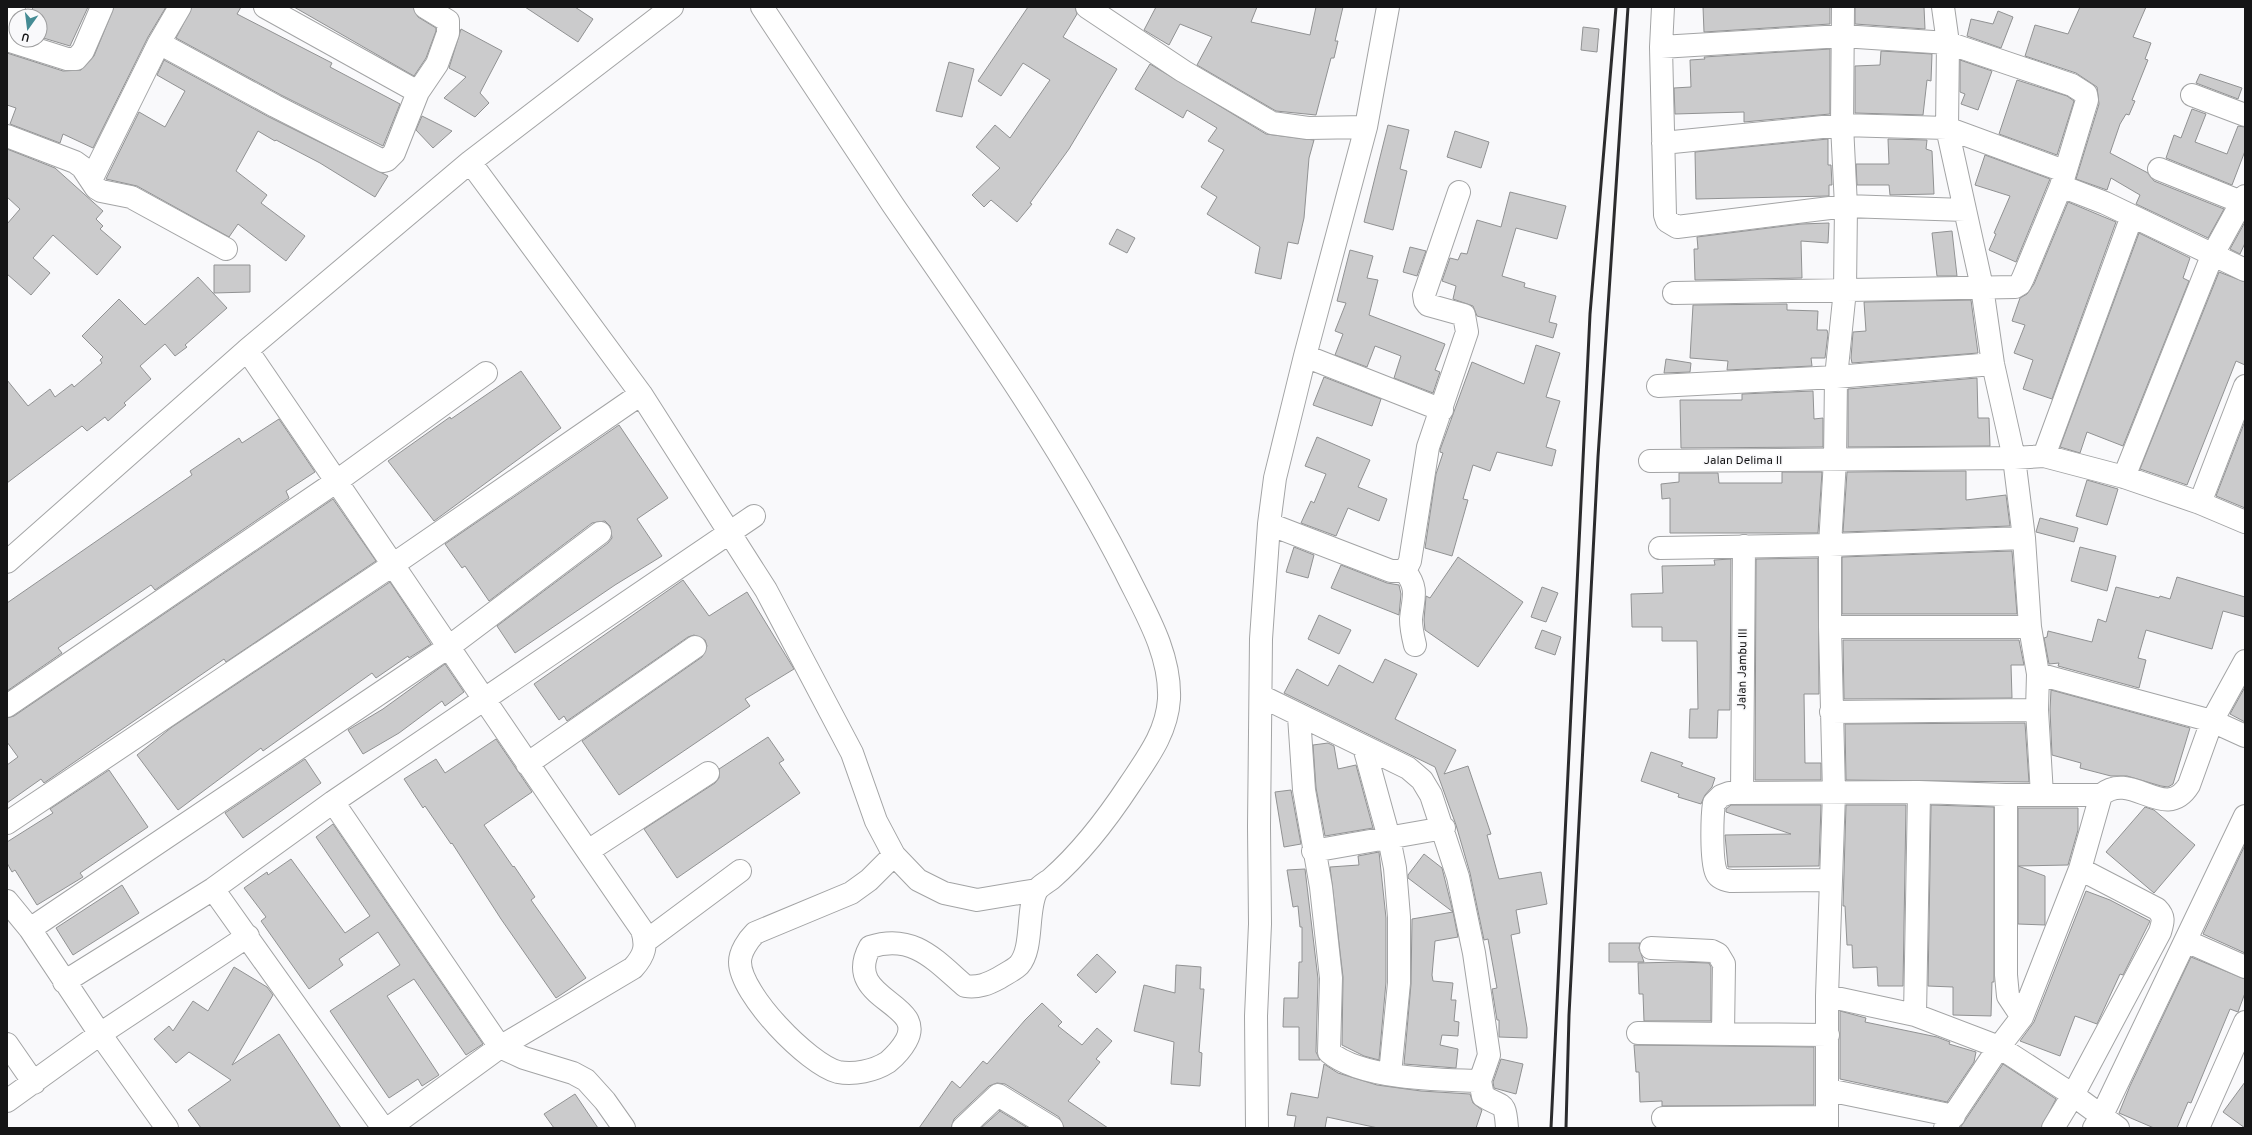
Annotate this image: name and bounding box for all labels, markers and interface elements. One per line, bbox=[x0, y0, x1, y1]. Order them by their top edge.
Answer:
north arrow bbox=[8, 8, 48, 48]
text: U bbox=[20, 29, 31, 44]
street label: Jalan Delima II bbox=[1704, 453, 1782, 469]
street label: Jalan Jambu III bbox=[1734, 628, 1752, 710]

